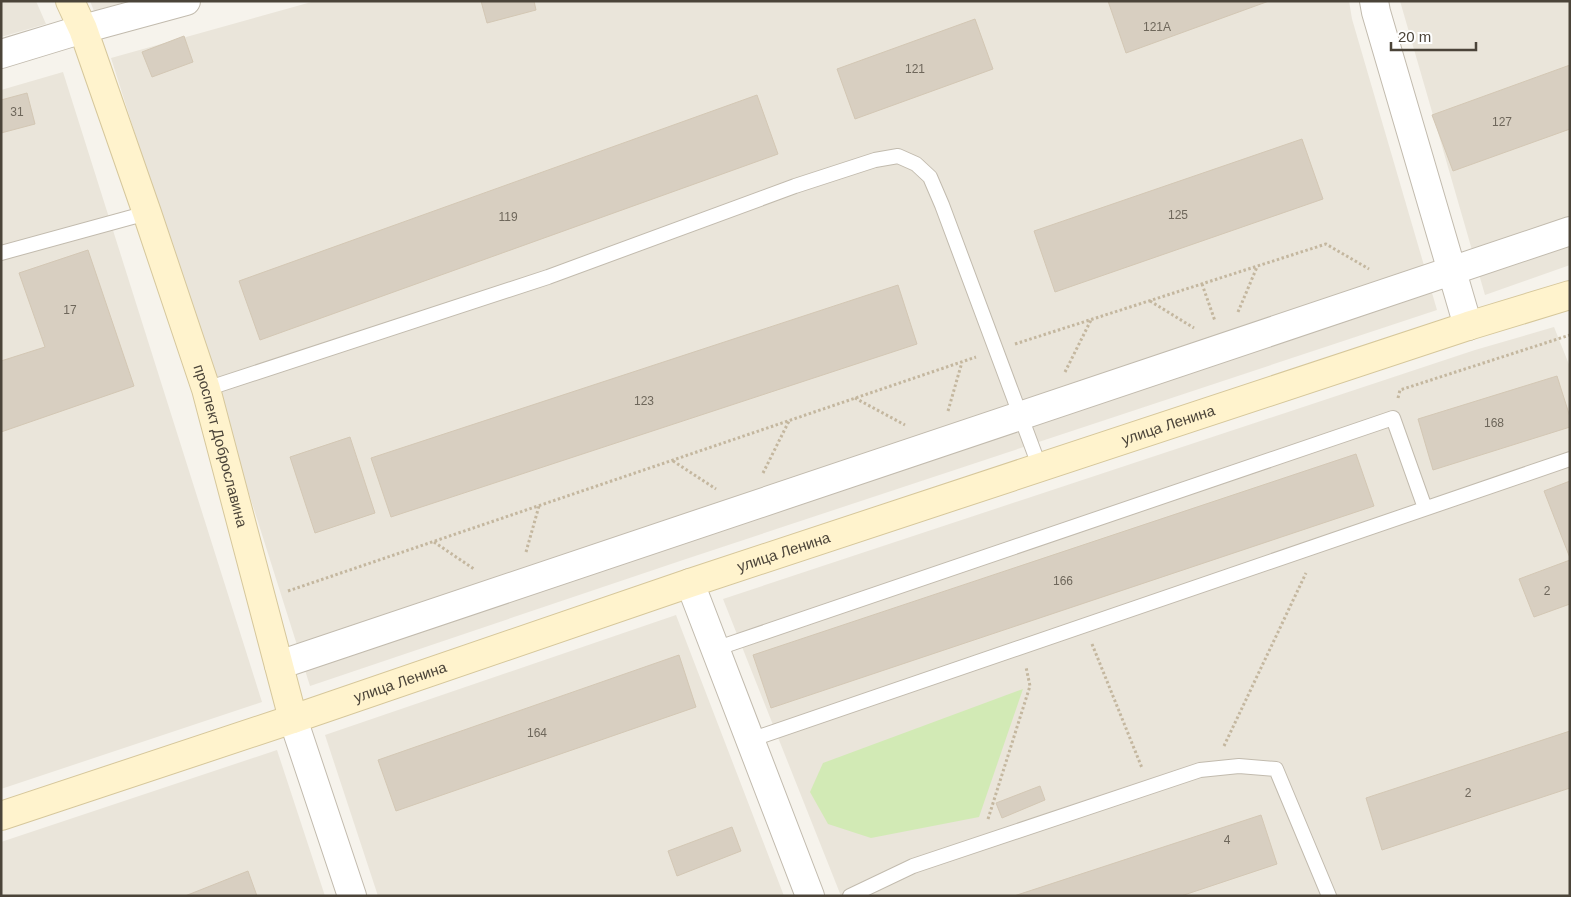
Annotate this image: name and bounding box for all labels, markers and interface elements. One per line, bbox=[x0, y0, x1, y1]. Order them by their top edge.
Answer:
house number: 121А bbox=[1143, 20, 1171, 34]
scale bar bbox=[1391, 20, 1476, 52]
text: 20 m bbox=[1398, 28, 1431, 45]
house number: 121 bbox=[905, 62, 925, 76]
house number: 31 bbox=[10, 105, 24, 119]
house number: 127 bbox=[1492, 115, 1512, 129]
house number: 125 bbox=[1168, 208, 1188, 222]
house number: 119 bbox=[498, 210, 518, 224]
house number: 17 bbox=[63, 303, 77, 317]
street label: проспект Доброславина bbox=[190, 362, 251, 530]
house number: 123 bbox=[634, 394, 654, 408]
street label: улица Ленина bbox=[1119, 401, 1217, 448]
house number: 168 bbox=[1484, 416, 1504, 430]
street label: улица Ленина bbox=[735, 528, 833, 575]
house number: 166 bbox=[1053, 574, 1073, 588]
house number: 2 bbox=[1544, 584, 1551, 598]
street label: улица Ленина bbox=[351, 658, 449, 706]
house number: 164 bbox=[527, 726, 547, 740]
house number: 2 bbox=[1465, 786, 1472, 800]
house number: 4 bbox=[1224, 833, 1231, 847]

